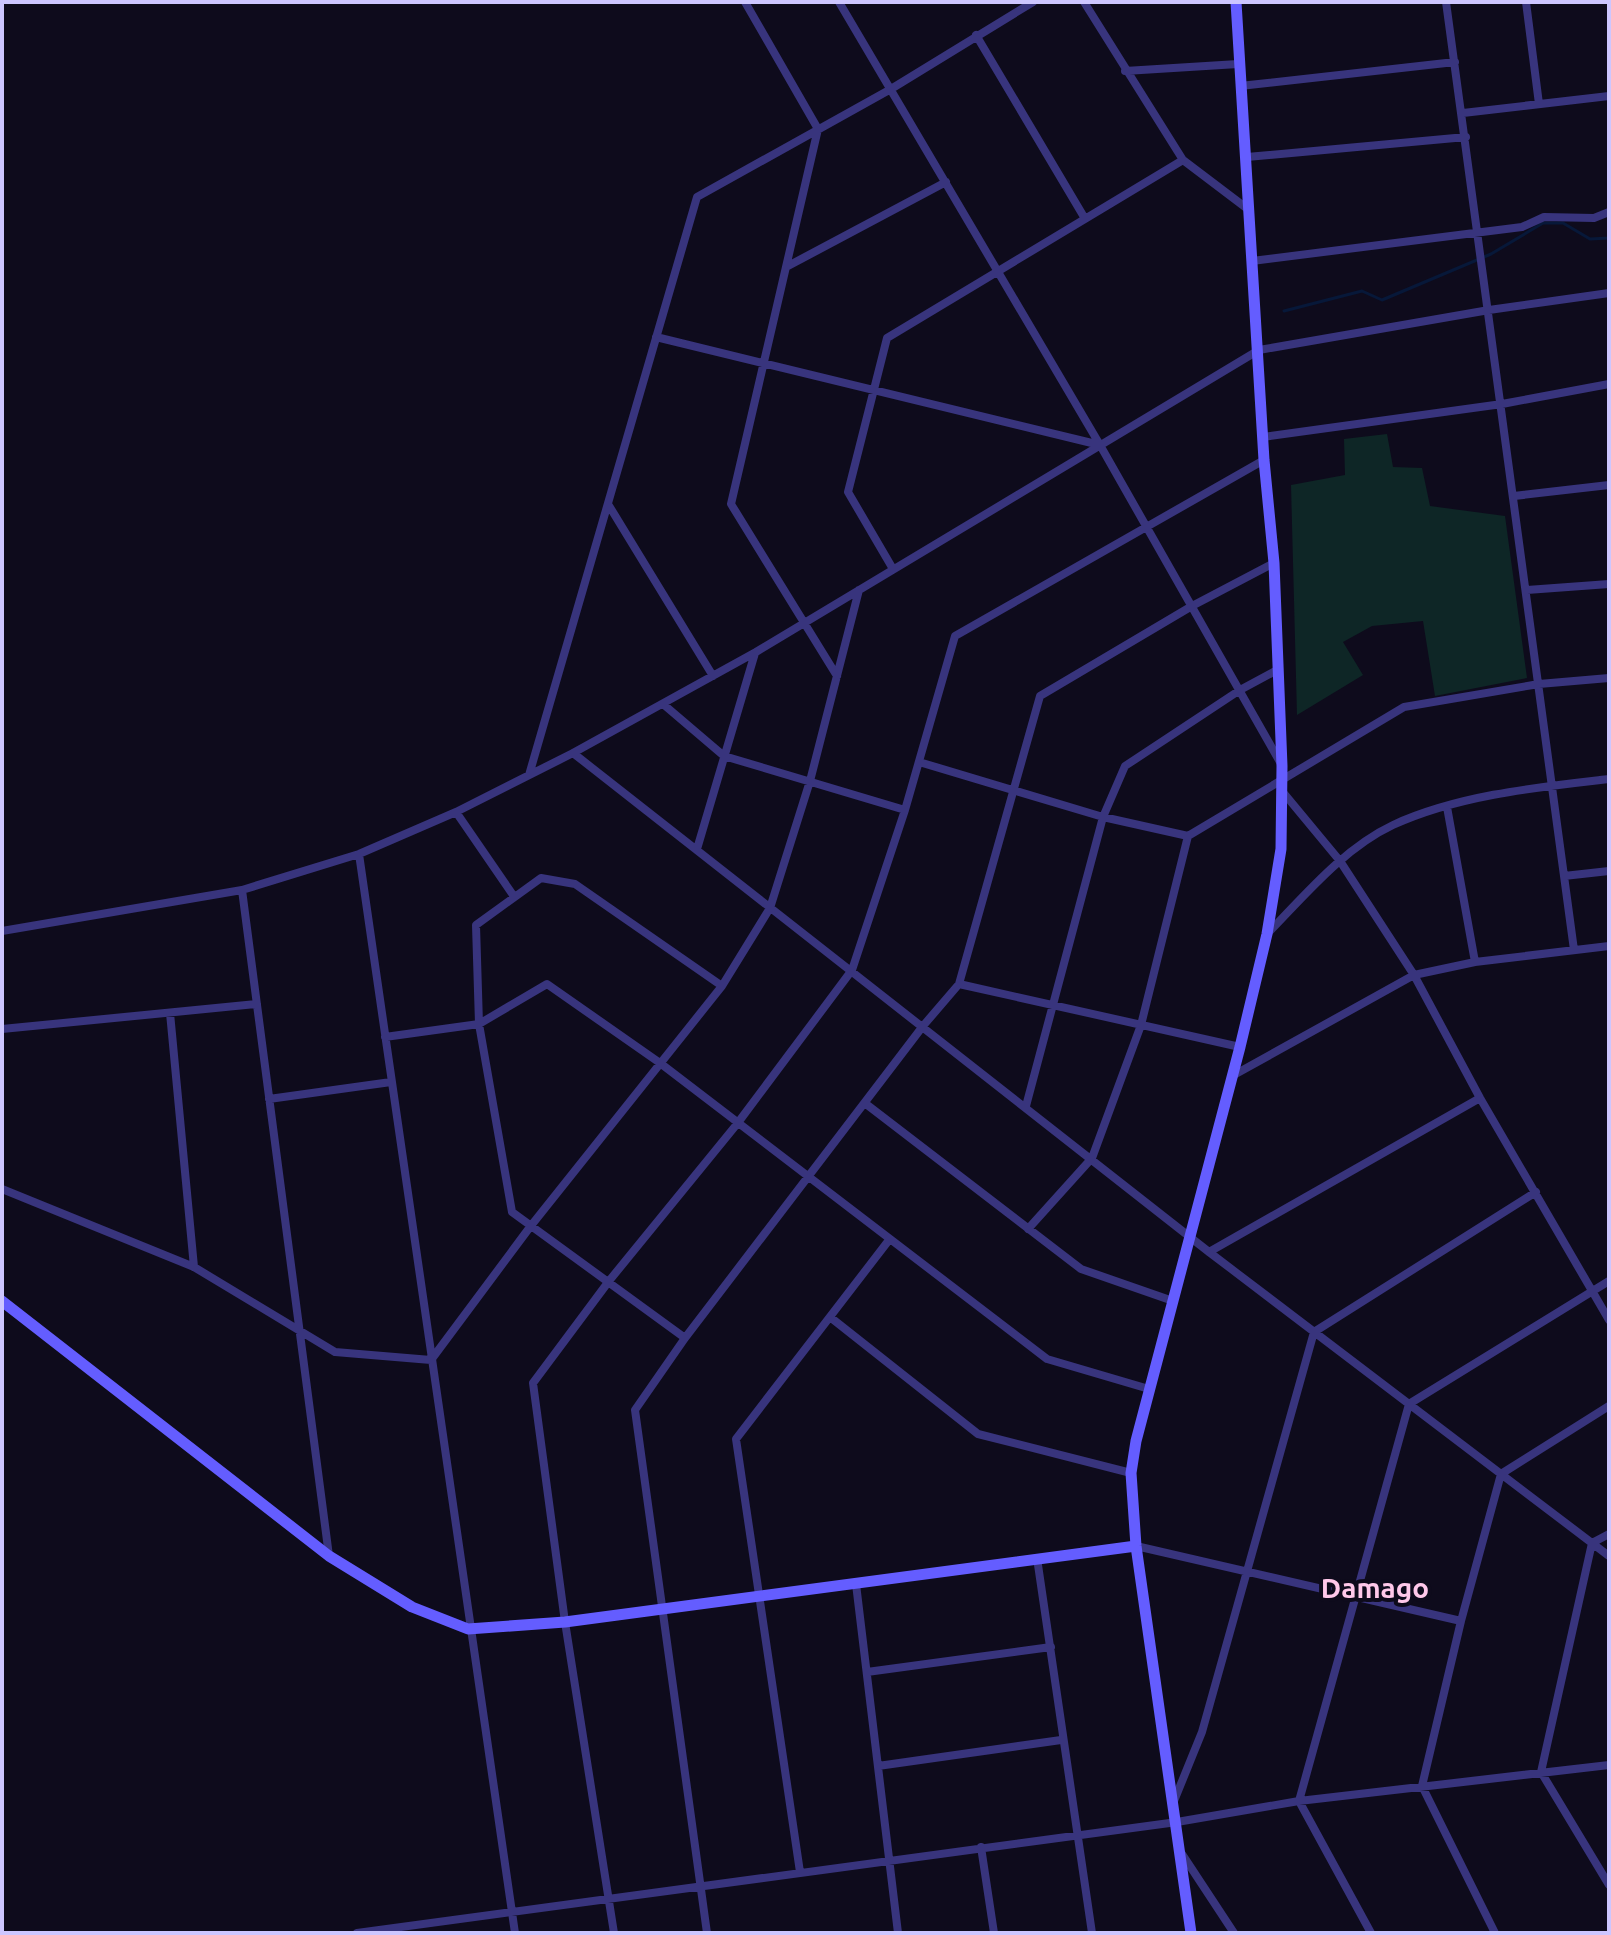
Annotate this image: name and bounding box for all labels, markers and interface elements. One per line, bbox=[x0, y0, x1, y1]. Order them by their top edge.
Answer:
district label: Damago bbox=[1321, 1572, 1429, 1603]

